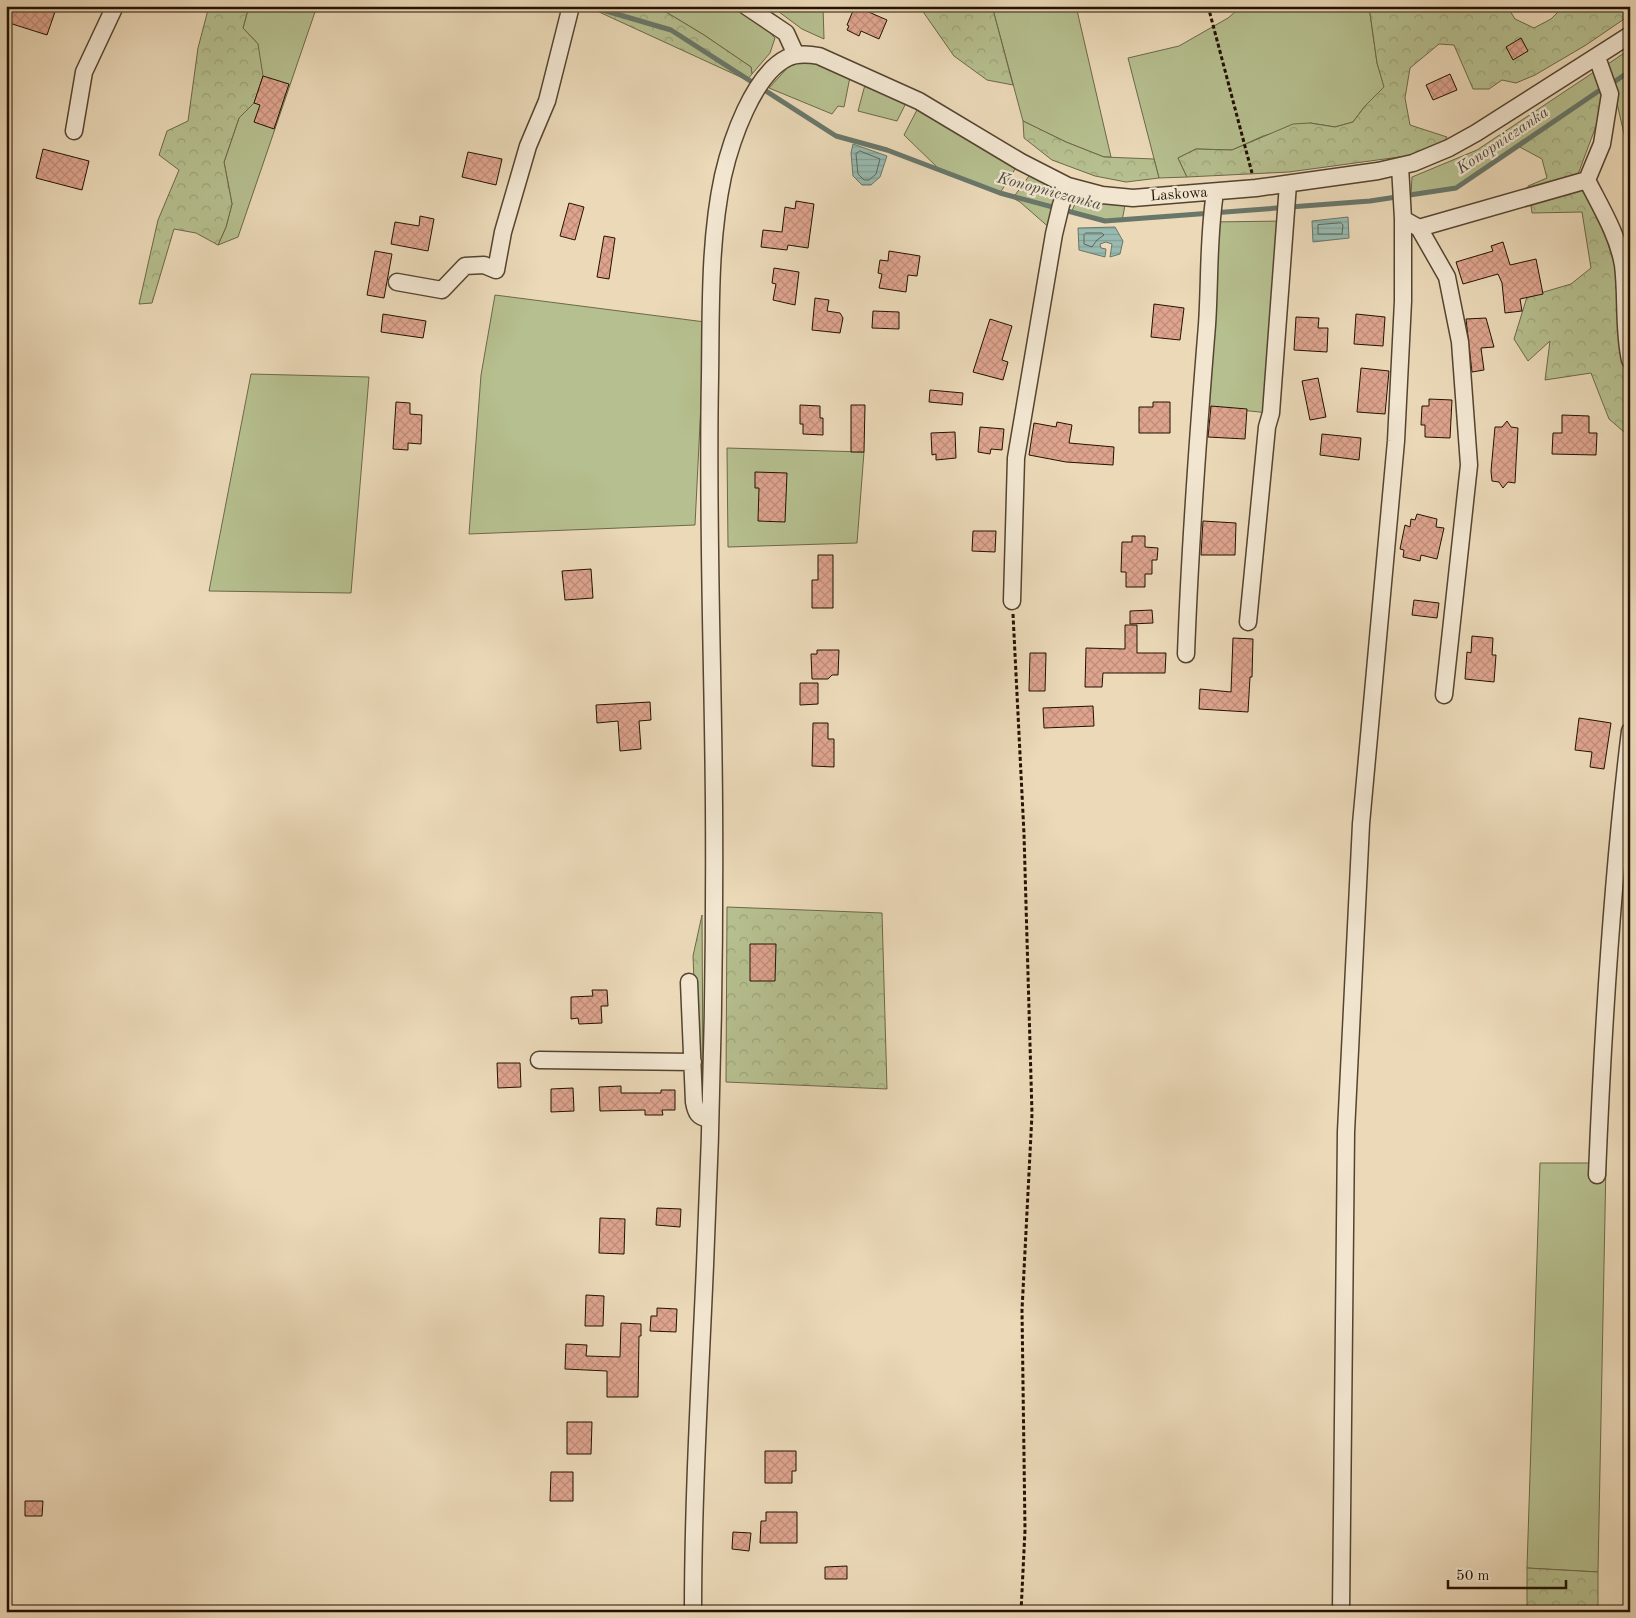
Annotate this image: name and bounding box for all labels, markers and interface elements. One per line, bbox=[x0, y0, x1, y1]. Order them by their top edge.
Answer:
water label: Konopniczanka bbox=[1453, 104, 1552, 178]
water label: Konopniczanka bbox=[994, 170, 1103, 214]
street label: Laskowa bbox=[1150, 185, 1209, 204]
scale bar bbox=[1448, 1558, 1566, 1590]
text: 50 m bbox=[1456, 1569, 1490, 1584]

